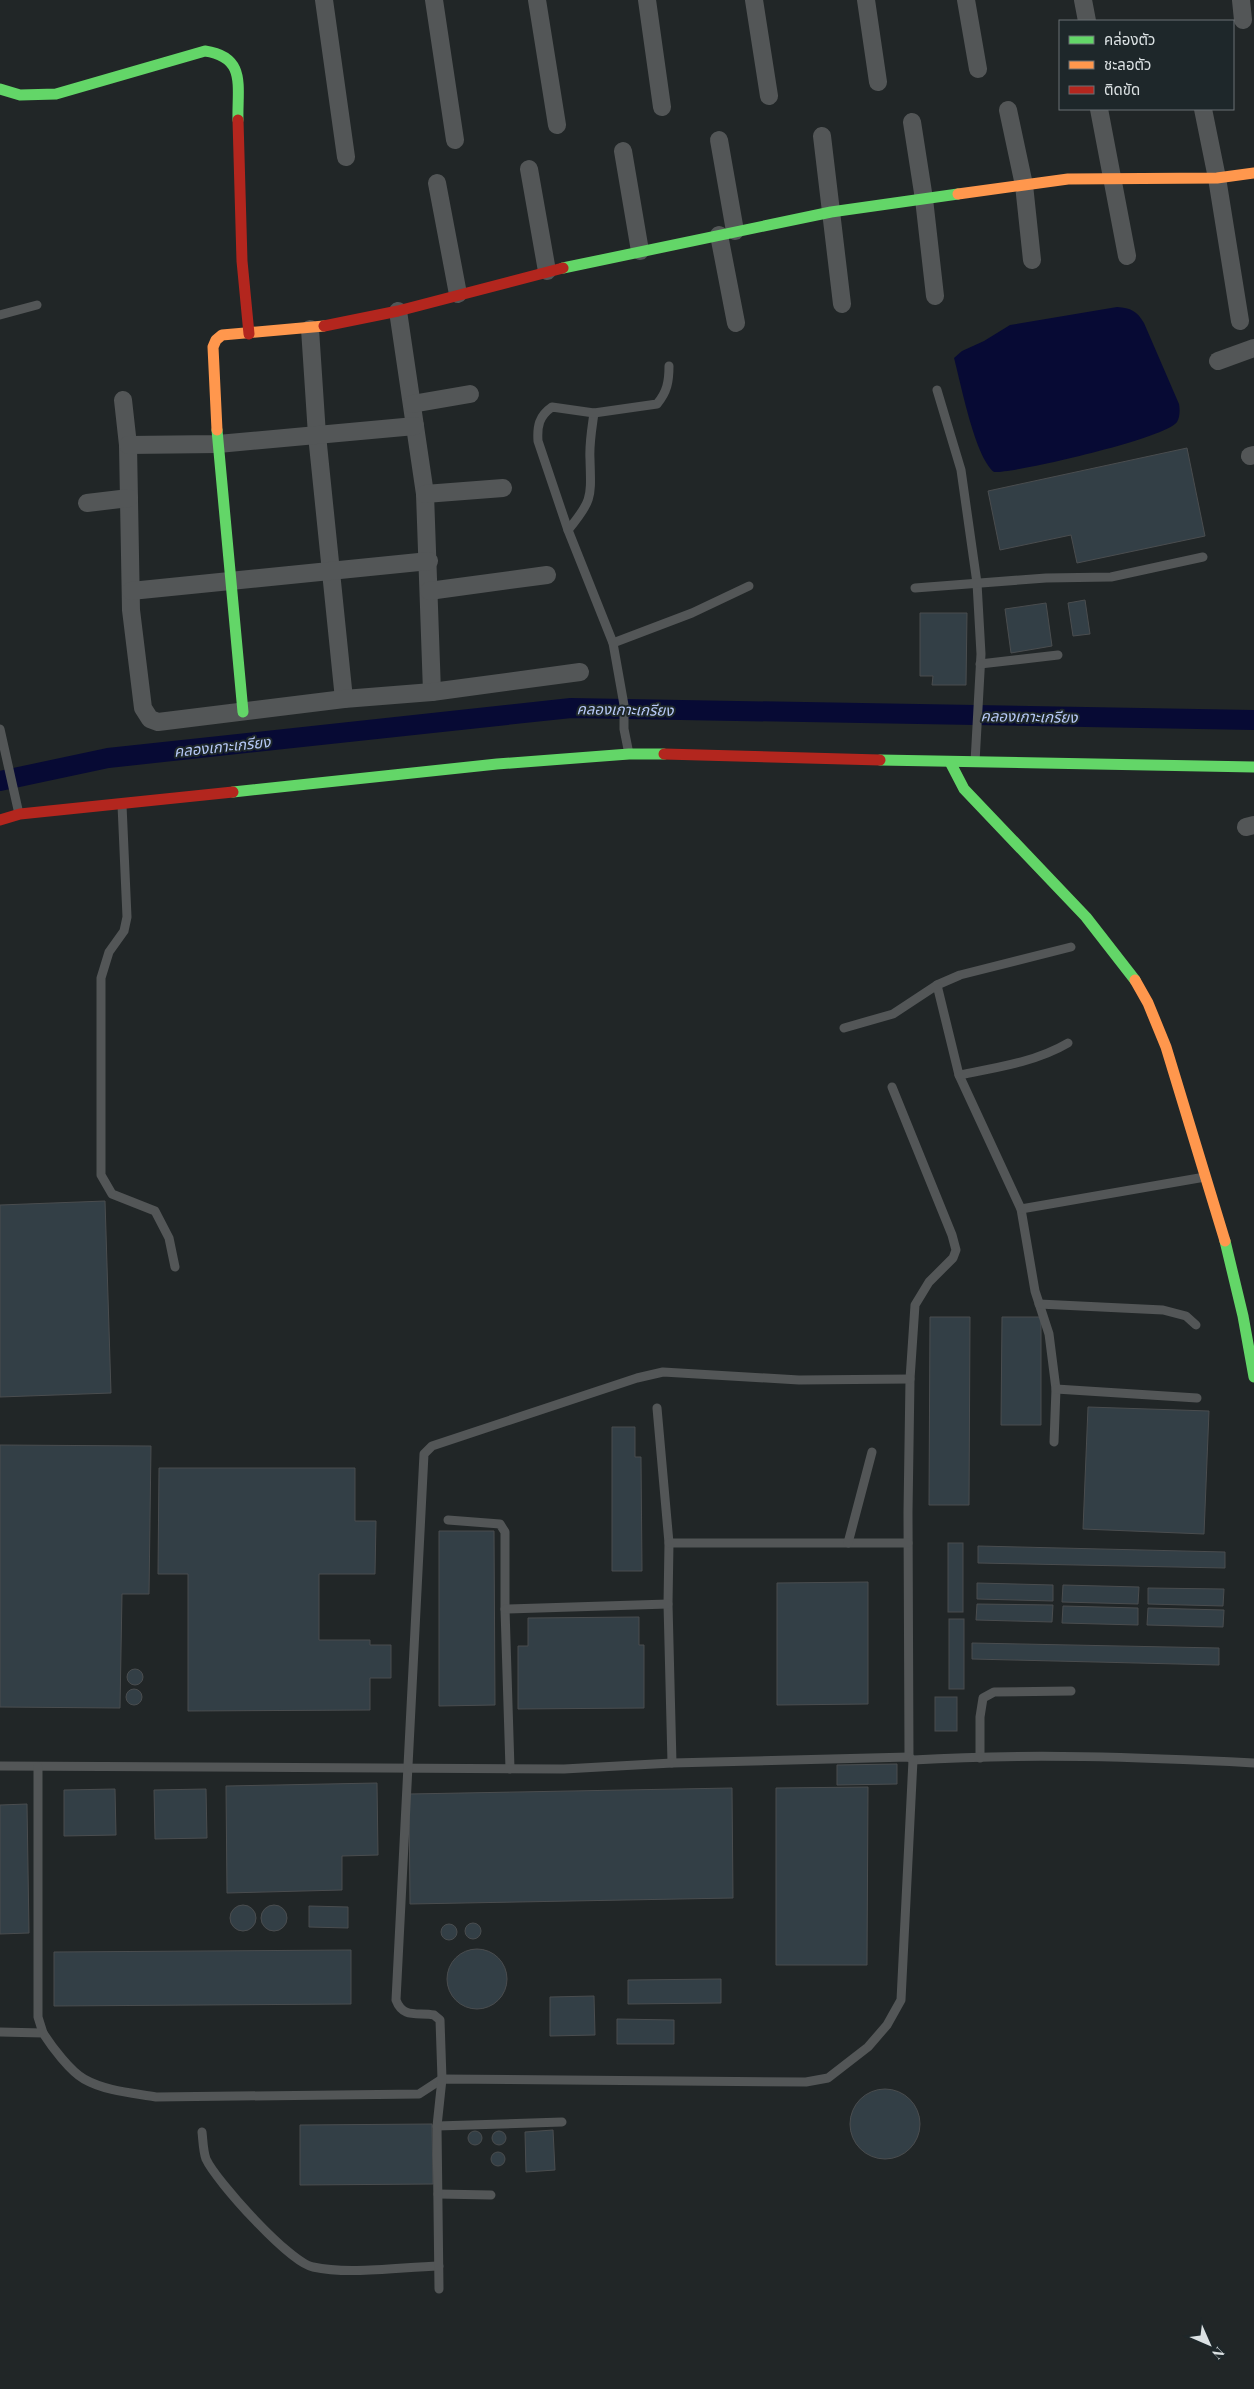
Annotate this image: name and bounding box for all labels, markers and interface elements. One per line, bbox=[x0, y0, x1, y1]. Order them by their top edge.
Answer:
legend bbox=[1059, 20, 1234, 110]
text: คล่องตัว bbox=[1104, 29, 1155, 49]
text: ชะลอตัว bbox=[1104, 54, 1151, 74]
text: ติดขัด bbox=[1104, 79, 1140, 99]
water label: คลองเกาะเกรียง bbox=[576, 698, 674, 720]
water label: คลองเกาะเกรียง bbox=[980, 705, 1078, 727]
water label: คลองเกาะเกรียง bbox=[173, 731, 272, 761]
north arrow bbox=[1184, 2319, 1234, 2369]
text: N bbox=[1208, 2343, 1229, 2364]

